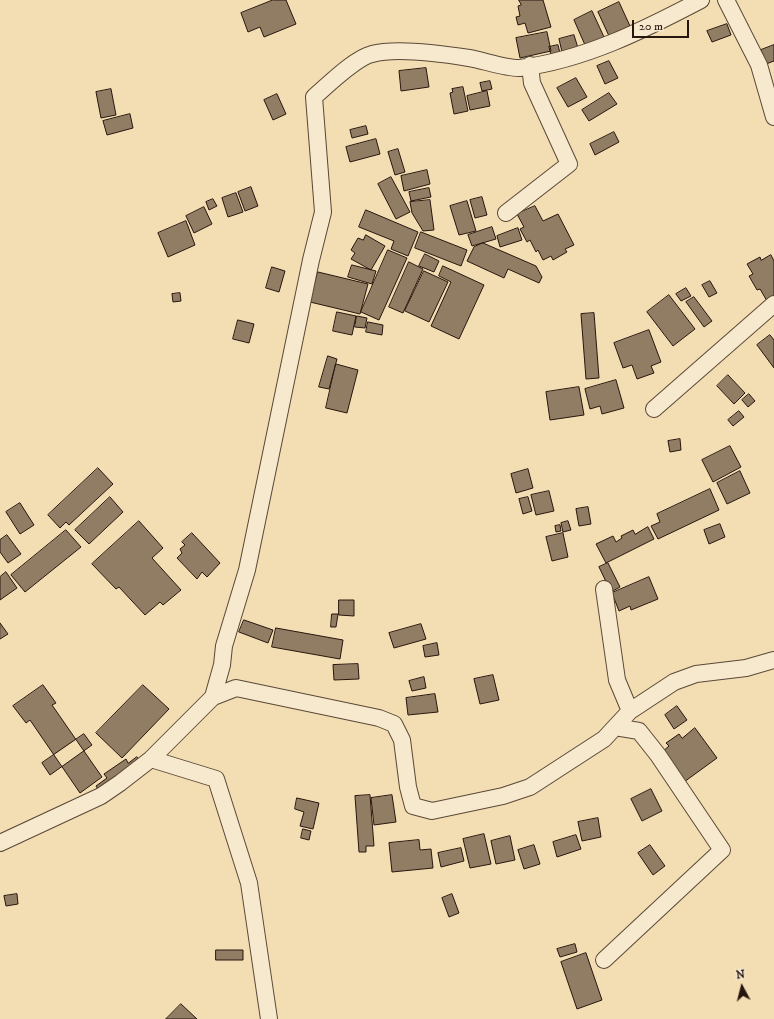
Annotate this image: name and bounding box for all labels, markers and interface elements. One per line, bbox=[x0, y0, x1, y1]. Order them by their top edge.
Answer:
scale bar bbox=[634, 12, 691, 38]
text: 20 m bbox=[639, 19, 663, 34]
north arrow bbox=[722, 967, 762, 1007]
text: N bbox=[735, 968, 746, 983]

